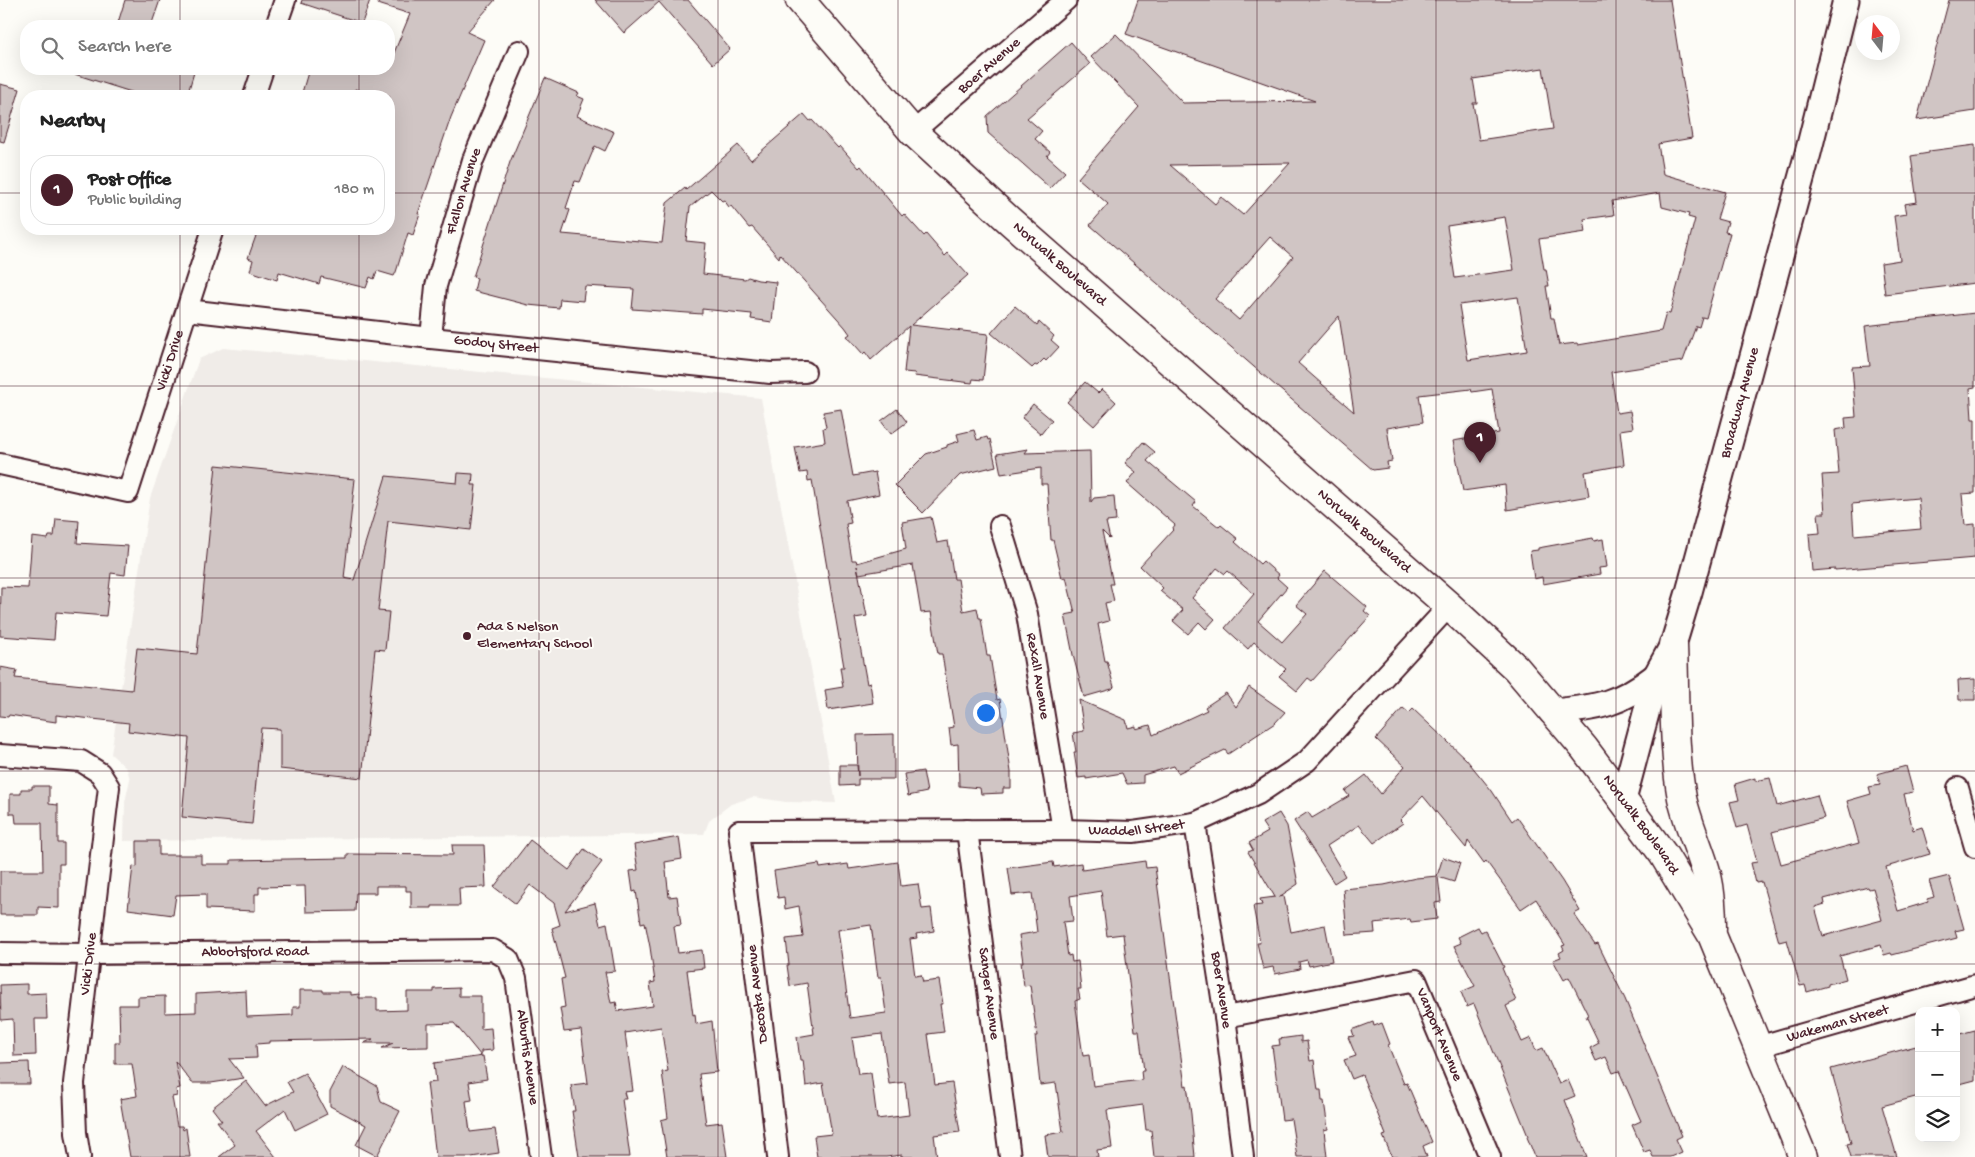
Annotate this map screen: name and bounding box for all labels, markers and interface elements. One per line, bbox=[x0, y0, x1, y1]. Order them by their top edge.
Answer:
north arrow bbox=[1855, 15, 1900, 60]
search box bbox=[20, 20, 395, 75]
icon: search bbox=[38, 34, 66, 62]
street label: Boer Avenue bbox=[954, 34, 1025, 99]
text: Search here bbox=[78, 36, 172, 59]
text: Nearby bbox=[40, 110, 105, 135]
street label: Flallon Avenue bbox=[442, 145, 486, 238]
text: Post Office bbox=[88, 169, 171, 192]
text: 1 bbox=[54, 181, 60, 200]
text: 180 m bbox=[335, 181, 374, 200]
text: Public building bbox=[88, 192, 182, 211]
street label: Norwalk Boulevard bbox=[1009, 218, 1111, 311]
street label: Vicki Drive bbox=[152, 328, 189, 394]
street label: Godoy Street bbox=[453, 331, 541, 358]
street label: Broadway Avenue bbox=[1716, 345, 1764, 461]
pin: 1 bbox=[1464, 422, 1496, 463]
street label: Norwalk Boulevard bbox=[1313, 485, 1415, 578]
place label: Ada S Nelson Elementary School bbox=[477, 618, 593, 653]
marker: Ada S Nelson Elementary School bbox=[461, 630, 473, 642]
street label: Rexall Avenue bbox=[1021, 632, 1053, 721]
your location bbox=[973, 700, 999, 726]
street label: Norwalk Boulevard bbox=[1598, 771, 1683, 879]
street label: Waddell Street bbox=[1088, 815, 1188, 841]
street label: Vicki Drive bbox=[76, 931, 102, 997]
street label: Abbotsford Road bbox=[201, 943, 310, 962]
street label: Decosta Avenue bbox=[743, 944, 773, 1045]
street label: Sanger Avenue bbox=[974, 946, 1004, 1041]
street label: Boer Avenue bbox=[1206, 949, 1235, 1030]
street label: Vanport Avenue bbox=[1411, 985, 1466, 1084]
street label: Wakeman Street bbox=[1785, 1000, 1893, 1047]
map controls bbox=[1915, 1007, 1960, 1142]
button: + bbox=[1915, 1007, 1960, 1052]
street label: Alburtis Avenue bbox=[511, 1008, 543, 1106]
button: − bbox=[1915, 1052, 1960, 1097]
button: layers bbox=[1915, 1097, 1960, 1142]

